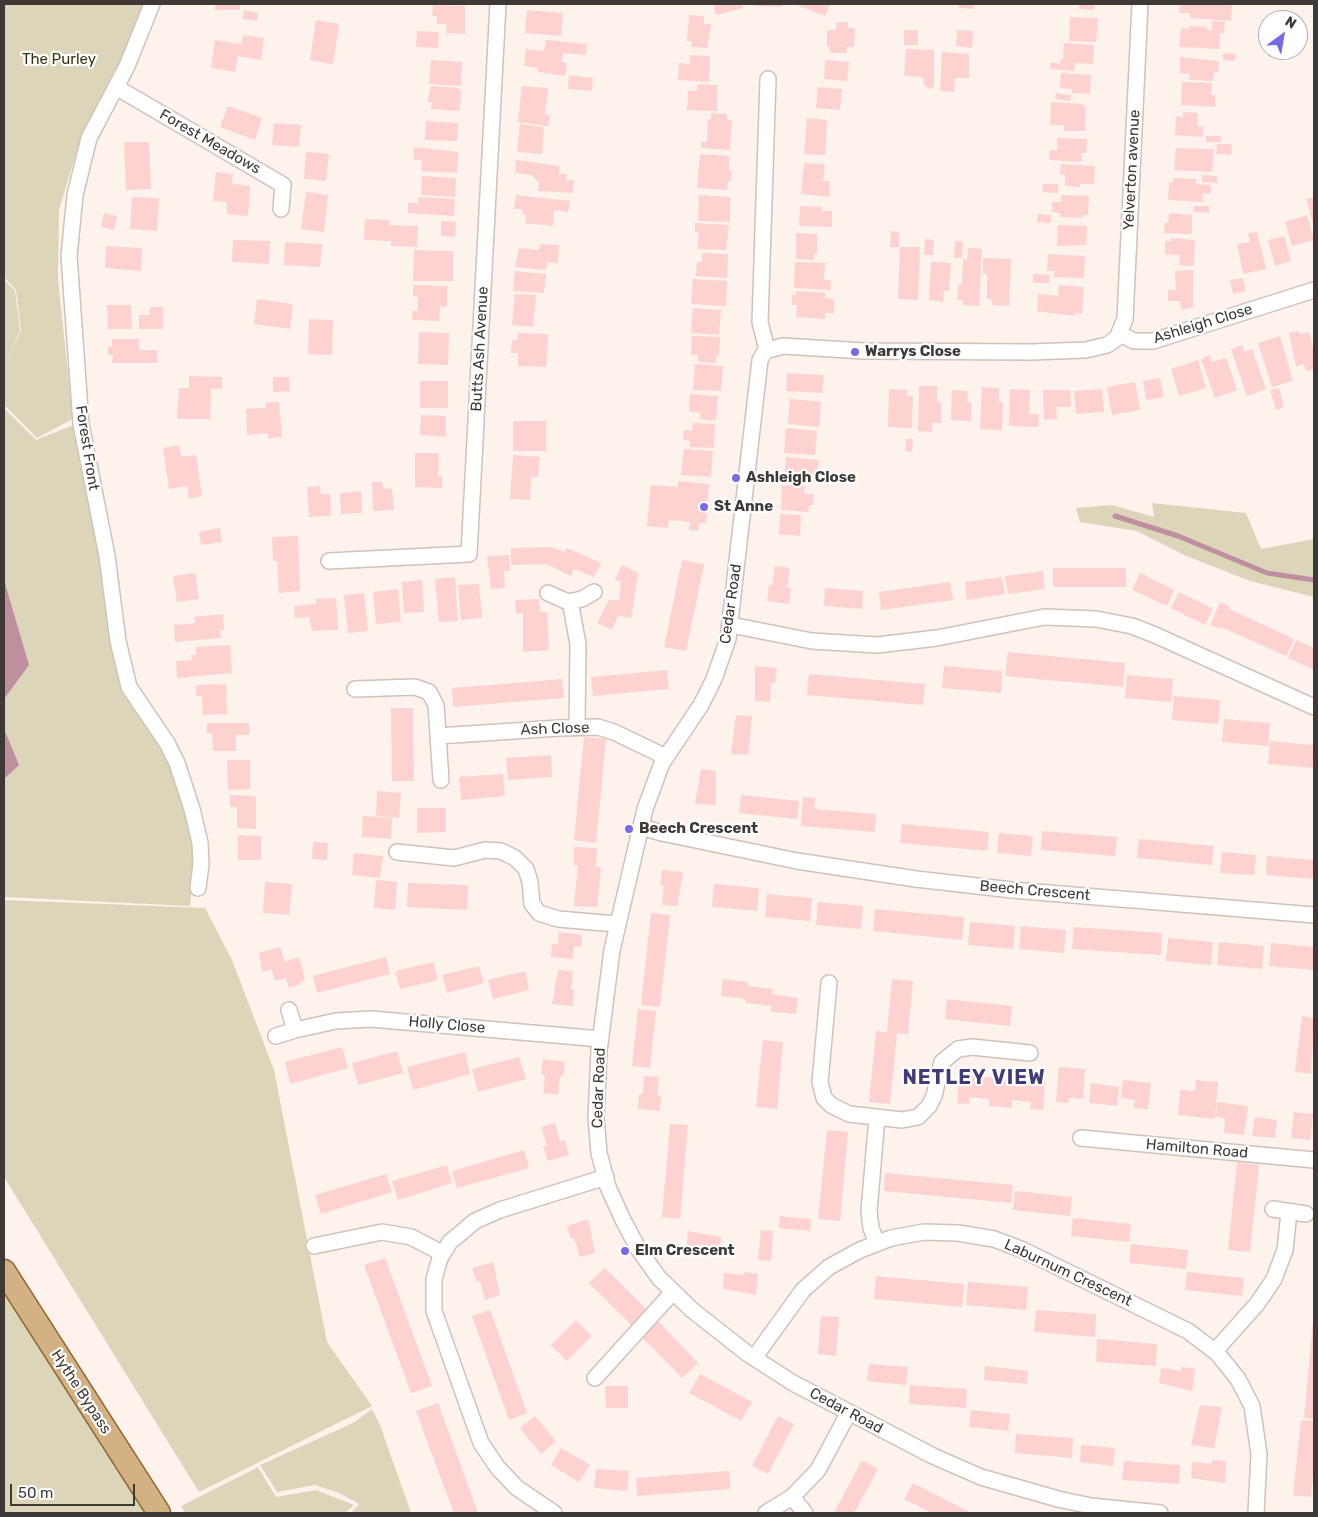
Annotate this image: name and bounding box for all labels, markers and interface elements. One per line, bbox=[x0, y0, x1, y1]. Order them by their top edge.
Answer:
north arrow bbox=[1258, 10, 1308, 60]
text: N bbox=[1282, 13, 1299, 33]
park label: The Purley bbox=[22, 51, 96, 69]
street label: Forest Meadows bbox=[156, 106, 264, 178]
street label: Yelverton avenue bbox=[1120, 109, 1144, 231]
street label: Butts Ash Avenue bbox=[468, 286, 492, 412]
street label: Ashleigh Close bbox=[1151, 300, 1255, 348]
place label: Warrys Close bbox=[865, 343, 961, 361]
marker: Warrys Close bbox=[849, 346, 861, 358]
street label: Forest Front bbox=[71, 404, 103, 492]
place label: Ashleigh Close bbox=[746, 469, 856, 487]
marker: Ashleigh Close bbox=[730, 472, 742, 484]
place label: St Anne bbox=[714, 498, 773, 516]
marker: St Anne bbox=[698, 501, 710, 513]
street label: Cedar Road bbox=[716, 563, 746, 645]
street label: Ash Close bbox=[520, 719, 590, 739]
place label: Beech Crescent bbox=[639, 820, 758, 838]
marker: Beech Crescent bbox=[623, 823, 635, 835]
street label: Beech Crescent bbox=[979, 877, 1091, 905]
street label: Holly Close bbox=[408, 1013, 486, 1037]
street label: Cedar Road bbox=[589, 1047, 609, 1129]
district label: NETLEY VIEW bbox=[901, 1066, 1047, 1090]
street label: Hamilton Road bbox=[1145, 1136, 1249, 1162]
street label: Laburnum Crescent bbox=[1001, 1236, 1135, 1310]
place label: Elm Crescent bbox=[635, 1242, 735, 1260]
marker: Elm Crescent bbox=[619, 1245, 631, 1257]
street label: Hythe Bypass bbox=[47, 1346, 115, 1438]
street label: Cedar Road bbox=[806, 1384, 886, 1438]
scale bar bbox=[12, 1474, 138, 1506]
text: 50 m bbox=[18, 1484, 53, 1502]

